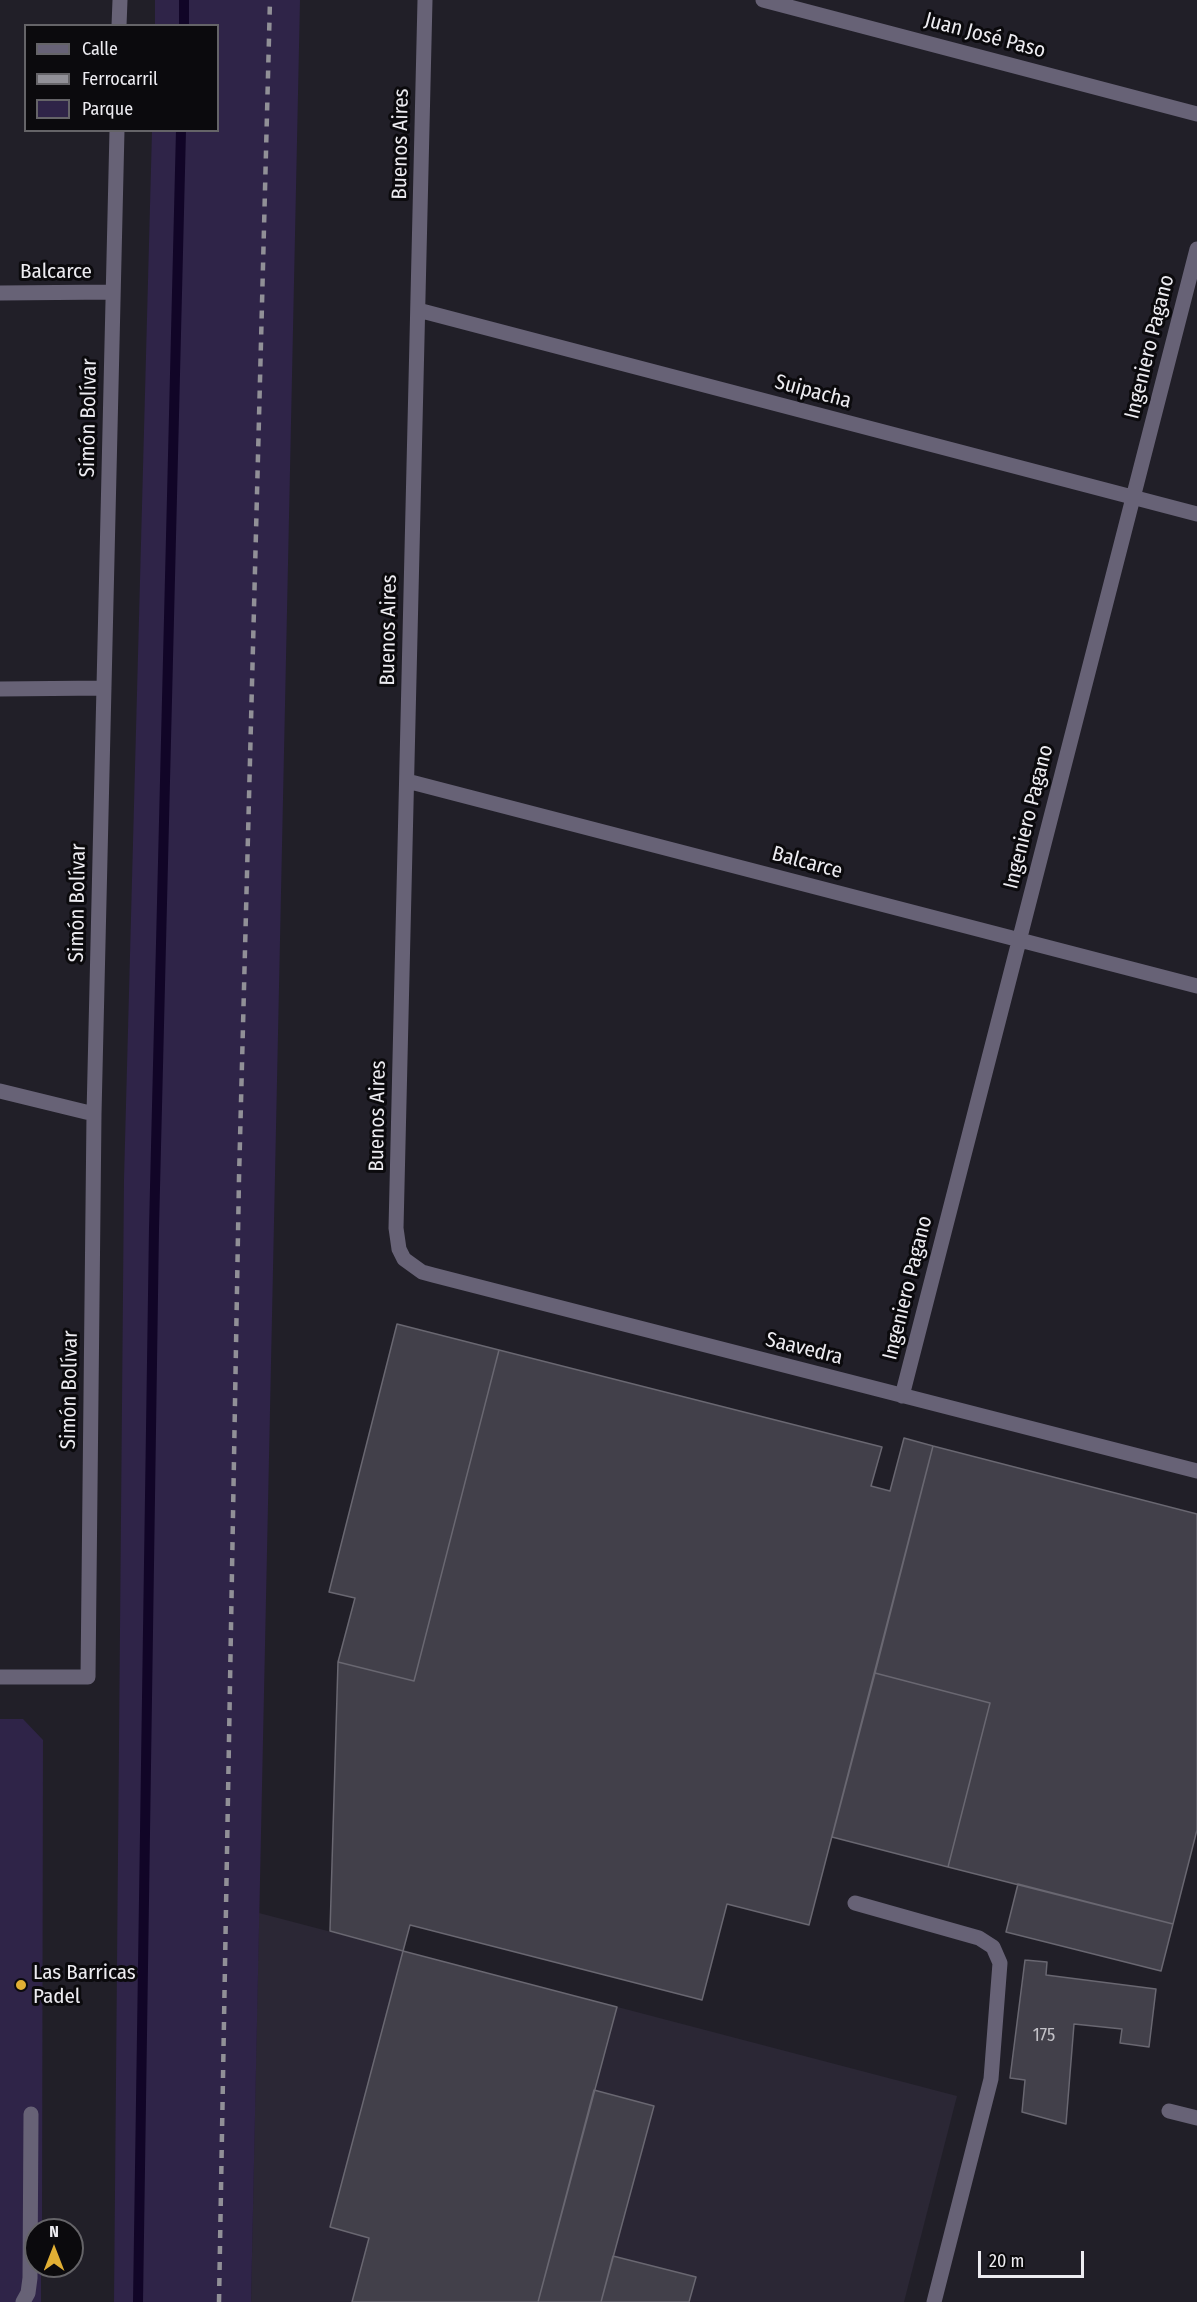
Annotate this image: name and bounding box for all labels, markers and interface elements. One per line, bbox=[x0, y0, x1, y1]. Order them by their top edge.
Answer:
street label: Juan José Paso bbox=[922, 8, 1048, 64]
legend bbox=[24, 24, 219, 132]
text: Calle bbox=[82, 38, 118, 60]
text: Ferrocarril bbox=[82, 68, 158, 90]
street label: Buenos Aires bbox=[387, 88, 415, 200]
text: Parque bbox=[82, 98, 133, 120]
street label: Balcarce bbox=[20, 259, 92, 285]
street label: Ingeniero Pagano bbox=[1120, 272, 1180, 422]
street label: Simón Bolívar bbox=[75, 358, 103, 478]
street label: Suipacha bbox=[772, 370, 854, 414]
street label: Buenos Aires bbox=[375, 574, 403, 686]
street label: Ingeniero Pagano bbox=[999, 742, 1059, 892]
street label: Balcarce bbox=[769, 842, 845, 884]
street label: Simón Bolívar bbox=[64, 843, 92, 963]
street label: Buenos Aires bbox=[364, 1060, 392, 1172]
street label: Ingeniero Pagano bbox=[878, 1213, 938, 1363]
street label: Saavedra bbox=[763, 1327, 845, 1371]
street label: Simón Bolívar bbox=[56, 1330, 84, 1450]
place label: Las Barricas Padel bbox=[33, 1960, 136, 2010]
marker: Las Barricas Padel bbox=[14, 1978, 28, 1992]
house number: 175 bbox=[1033, 2025, 1055, 2047]
north arrow bbox=[24, 2218, 84, 2278]
text: N bbox=[49, 2222, 59, 2241]
scale bar bbox=[981, 2239, 1088, 2277]
text: 20 m bbox=[989, 2250, 1024, 2272]

